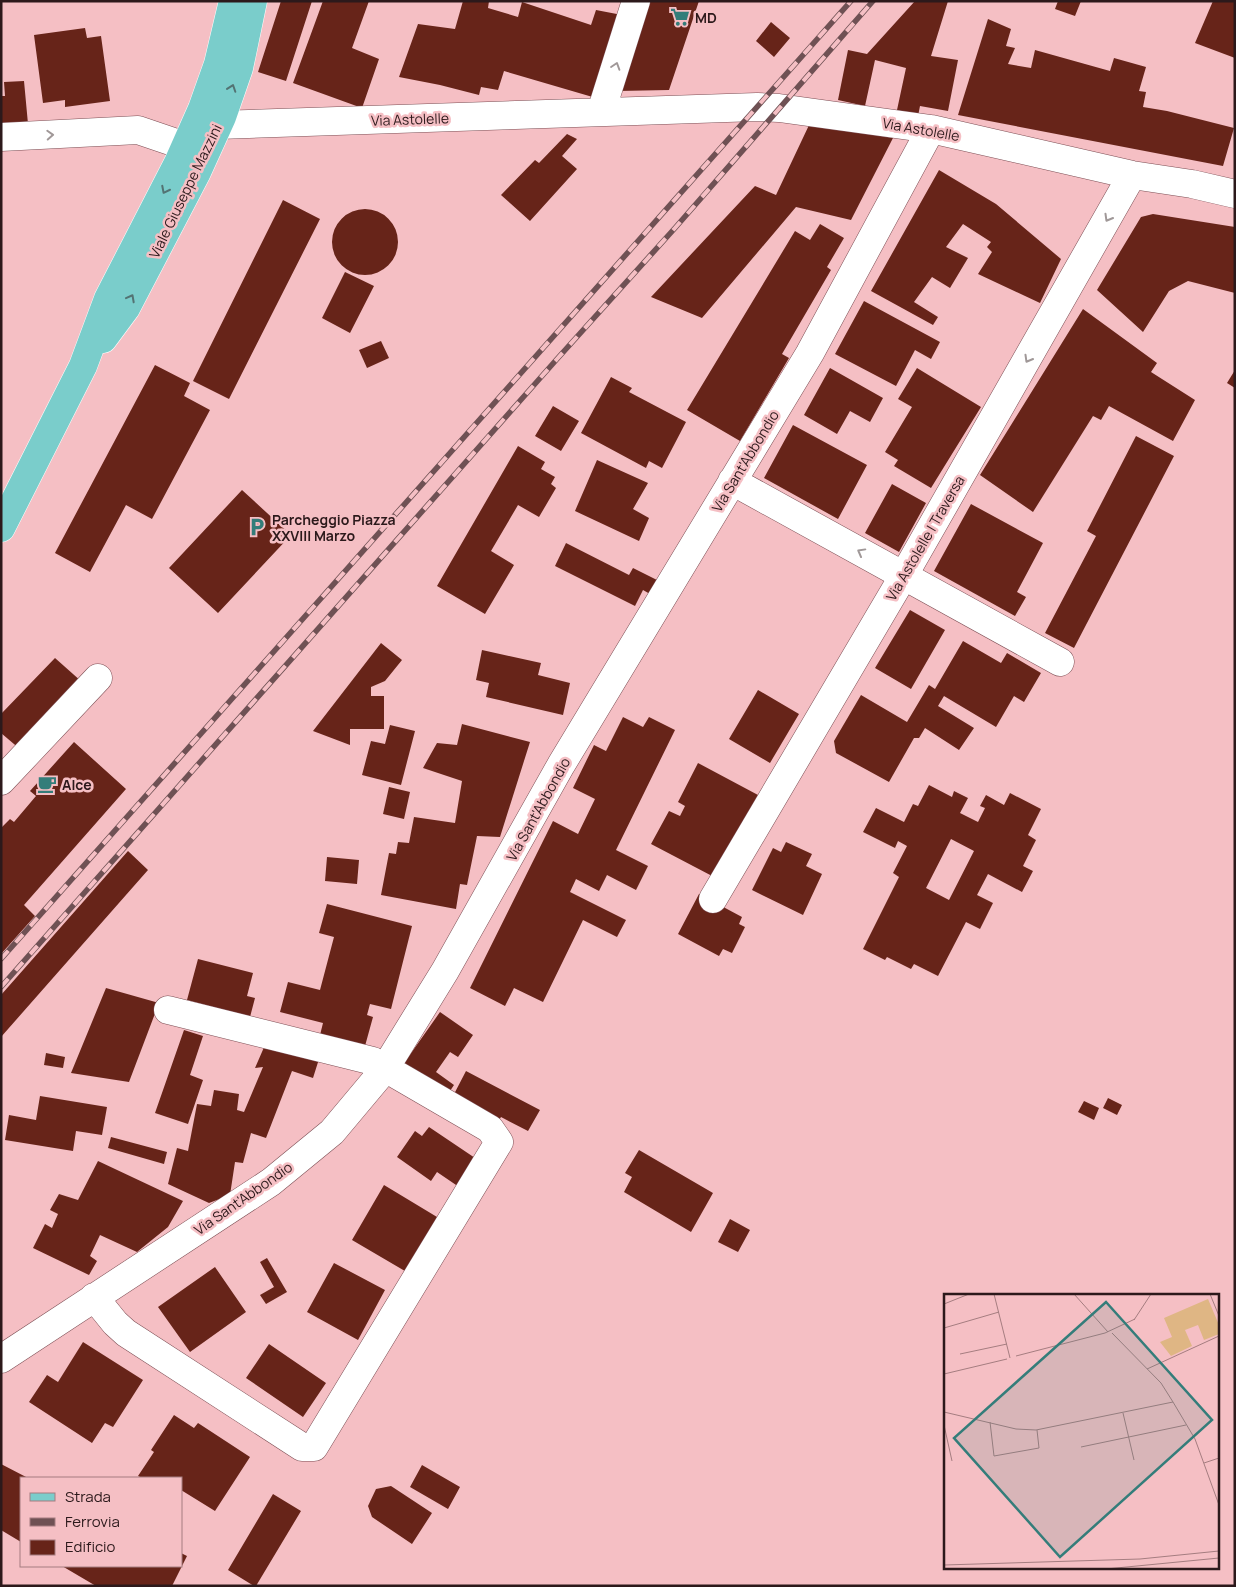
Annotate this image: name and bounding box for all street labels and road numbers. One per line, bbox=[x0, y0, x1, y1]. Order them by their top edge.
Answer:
street label: Via Astolelle bbox=[371, 108, 449, 130]
street label: Via Astolelle bbox=[881, 113, 961, 145]
street label: Viale Giuseppe Mazzini bbox=[144, 121, 226, 261]
street label: Via Sant'Abbondio bbox=[707, 407, 783, 515]
street label: Via Astolelle I Traversa bbox=[881, 472, 969, 604]
street label: Via Sant'Abbondio bbox=[502, 754, 574, 864]
street label: Via Sant'Abbondio bbox=[190, 1157, 296, 1239]

